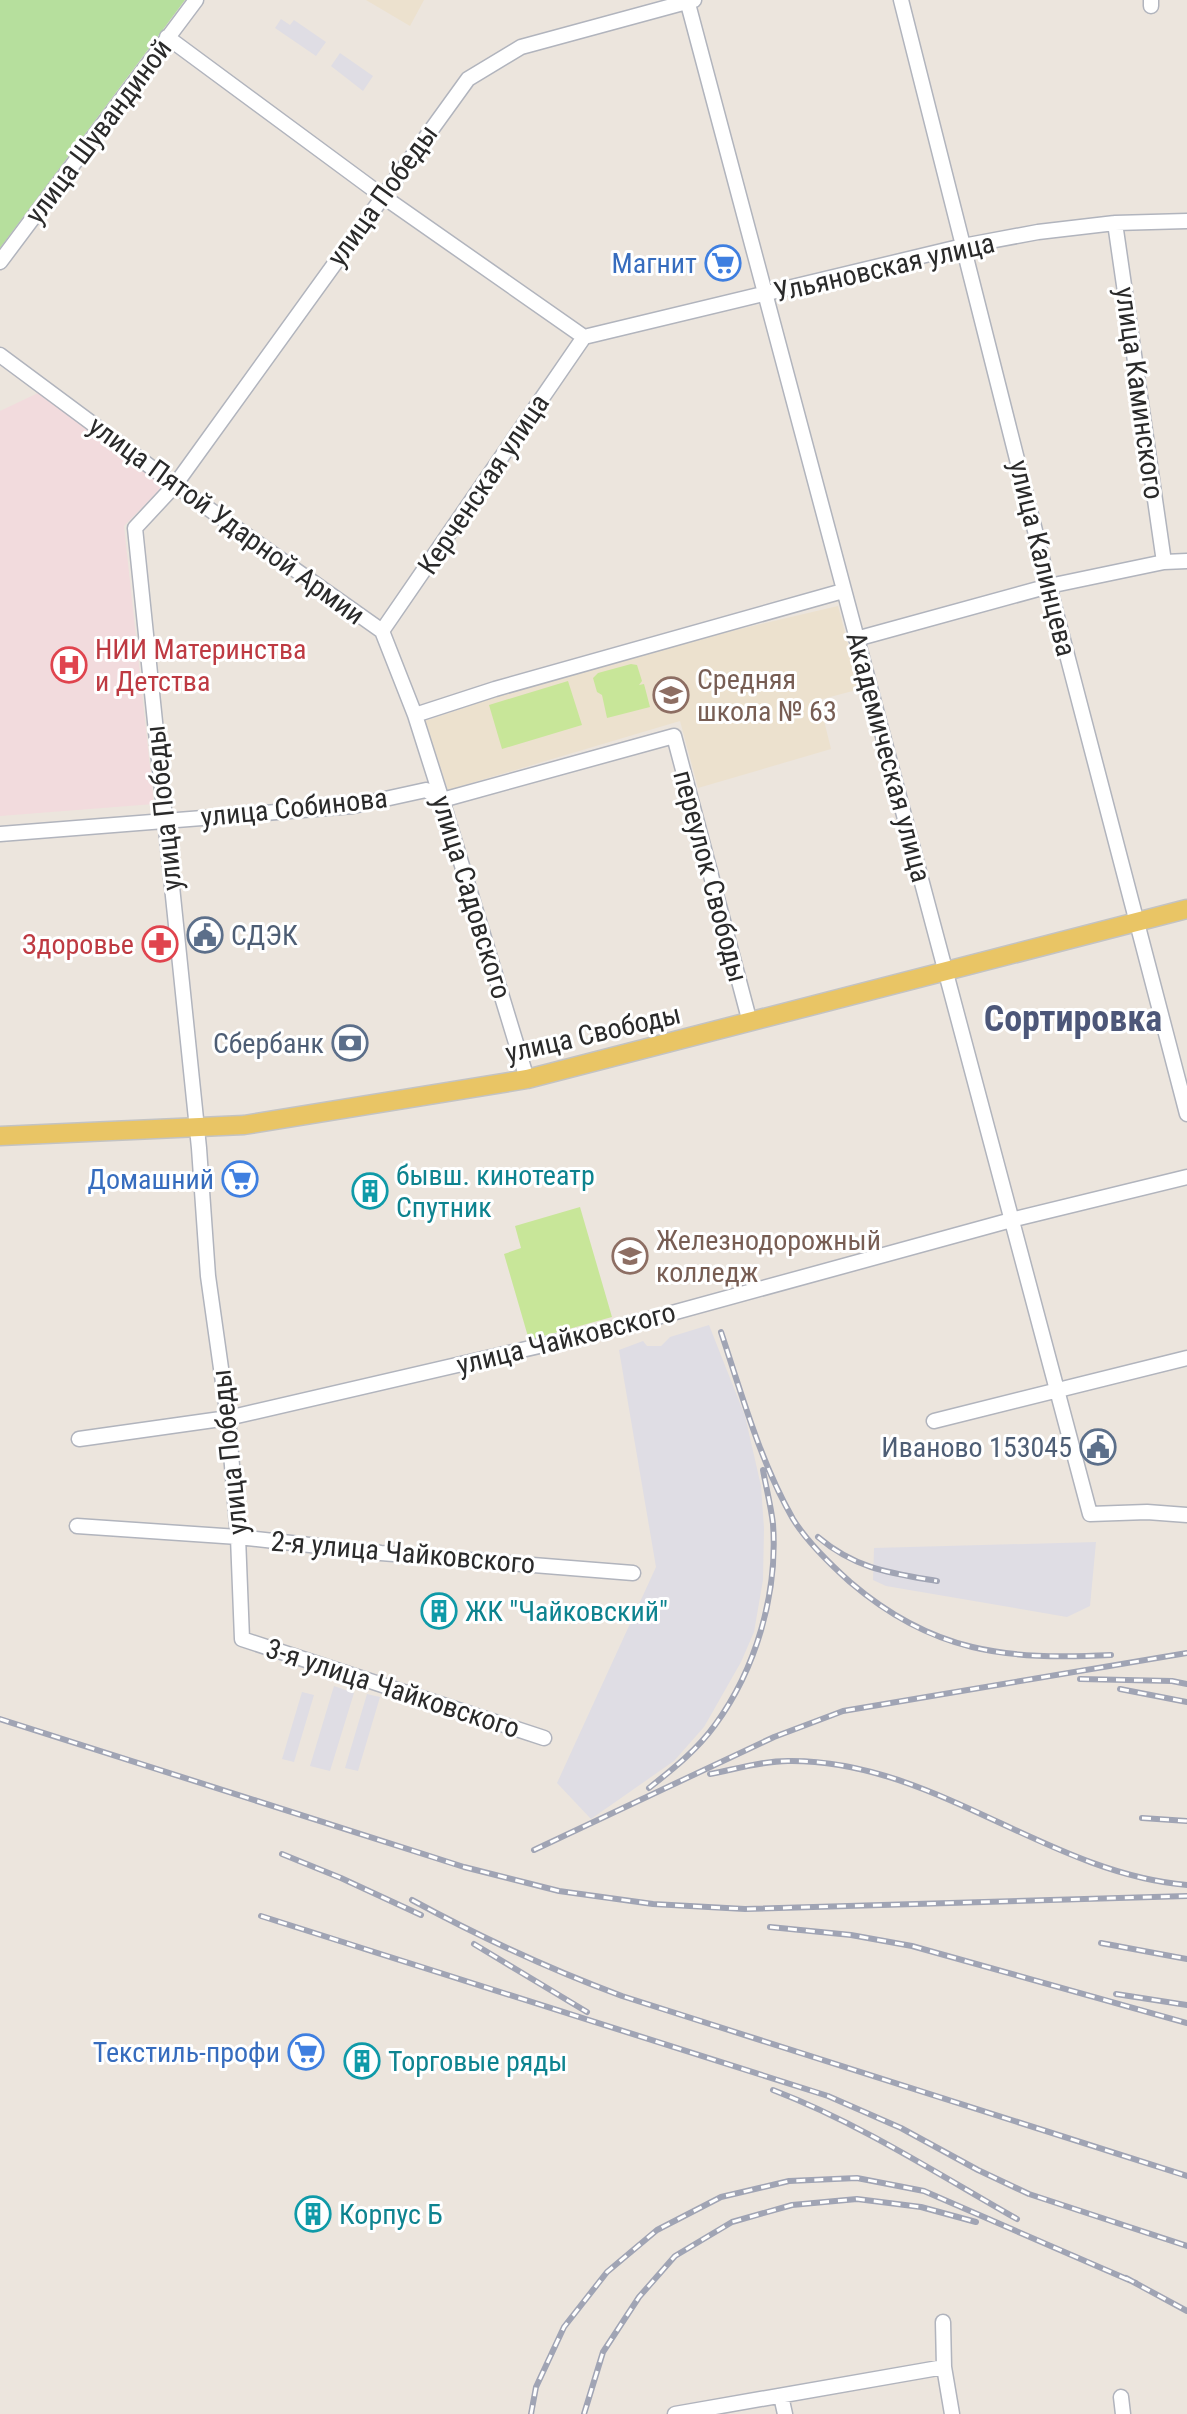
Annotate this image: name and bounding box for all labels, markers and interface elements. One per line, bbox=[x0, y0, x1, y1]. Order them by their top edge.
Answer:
street label: улица Шувандиной bbox=[18, 33, 178, 230]
street label: улица Победы bbox=[320, 118, 445, 272]
street label: Ульяновская улица bbox=[771, 226, 998, 309]
supermarket icon: Магнит bbox=[704, 244, 742, 282]
place label: Магнит bbox=[612, 247, 697, 280]
street label: улица Каминского bbox=[1108, 285, 1171, 501]
street label: Керченская улица bbox=[411, 388, 556, 581]
street label: улица Пятой Ударной Армии bbox=[82, 409, 371, 632]
street label: улица Калинцева bbox=[1002, 456, 1083, 660]
street label: Академическая улица bbox=[839, 628, 938, 886]
place label: НИИ Материнства и Детства bbox=[95, 633, 306, 698]
hospital icon: НИИ Материнства и Детства bbox=[50, 646, 88, 684]
place label: Средняя школа № 63 bbox=[697, 663, 837, 728]
school or university icon: Средняя школа № 63 bbox=[652, 676, 690, 714]
street label: улица Победы bbox=[138, 723, 189, 892]
street label: переулок Свободы bbox=[666, 766, 755, 986]
street label: улица Собинова bbox=[199, 781, 389, 834]
street label: улица Садовского bbox=[425, 791, 518, 1003]
public building icon: СДЭК bbox=[186, 916, 224, 954]
place label: СДЭК bbox=[231, 919, 298, 952]
pharmacy icon: Здоровье bbox=[141, 925, 179, 963]
place label: Здоровье bbox=[22, 928, 134, 961]
street label: улица Свободы bbox=[502, 997, 684, 1070]
district label: Сортировка bbox=[984, 998, 1162, 1040]
bank icon: Сбербанк bbox=[331, 1024, 369, 1062]
place label: Сбербанк bbox=[213, 1027, 324, 1060]
place label: бывш. кинотеатр Спутник bbox=[396, 1159, 595, 1224]
supermarket icon: Домашний bbox=[221, 1160, 259, 1198]
place label: Домашний bbox=[87, 1163, 214, 1196]
building icon: бывш. кинотеатр Спутник bbox=[351, 1172, 389, 1210]
place label: Железнодорожный колледж bbox=[656, 1224, 881, 1289]
school or university icon: Железнодорожный колледж bbox=[611, 1237, 649, 1275]
street label: улица Чайковского bbox=[453, 1295, 679, 1382]
street label: улица Победы bbox=[204, 1367, 255, 1536]
public building icon: Иваново 153045 bbox=[1079, 1428, 1117, 1466]
place label: Иваново 153045 bbox=[881, 1431, 1072, 1464]
street label: 2-я улица Чайковского bbox=[270, 1525, 536, 1580]
building icon: ЖК "Чайковский" bbox=[420, 1592, 458, 1630]
place label: ЖК "Чайковский" bbox=[465, 1595, 668, 1628]
street label: 3-я улица Чайковского bbox=[262, 1632, 524, 1745]
supermarket icon: Текстиль-профи bbox=[287, 2033, 325, 2071]
place label: Текстиль-профи bbox=[93, 2036, 280, 2069]
building icon: Торговые ряды bbox=[343, 2042, 381, 2080]
place label: Торговые ряды bbox=[388, 2045, 567, 2078]
building icon: Корпус Б bbox=[294, 2195, 332, 2233]
place label: Корпус Б bbox=[339, 2198, 443, 2231]

